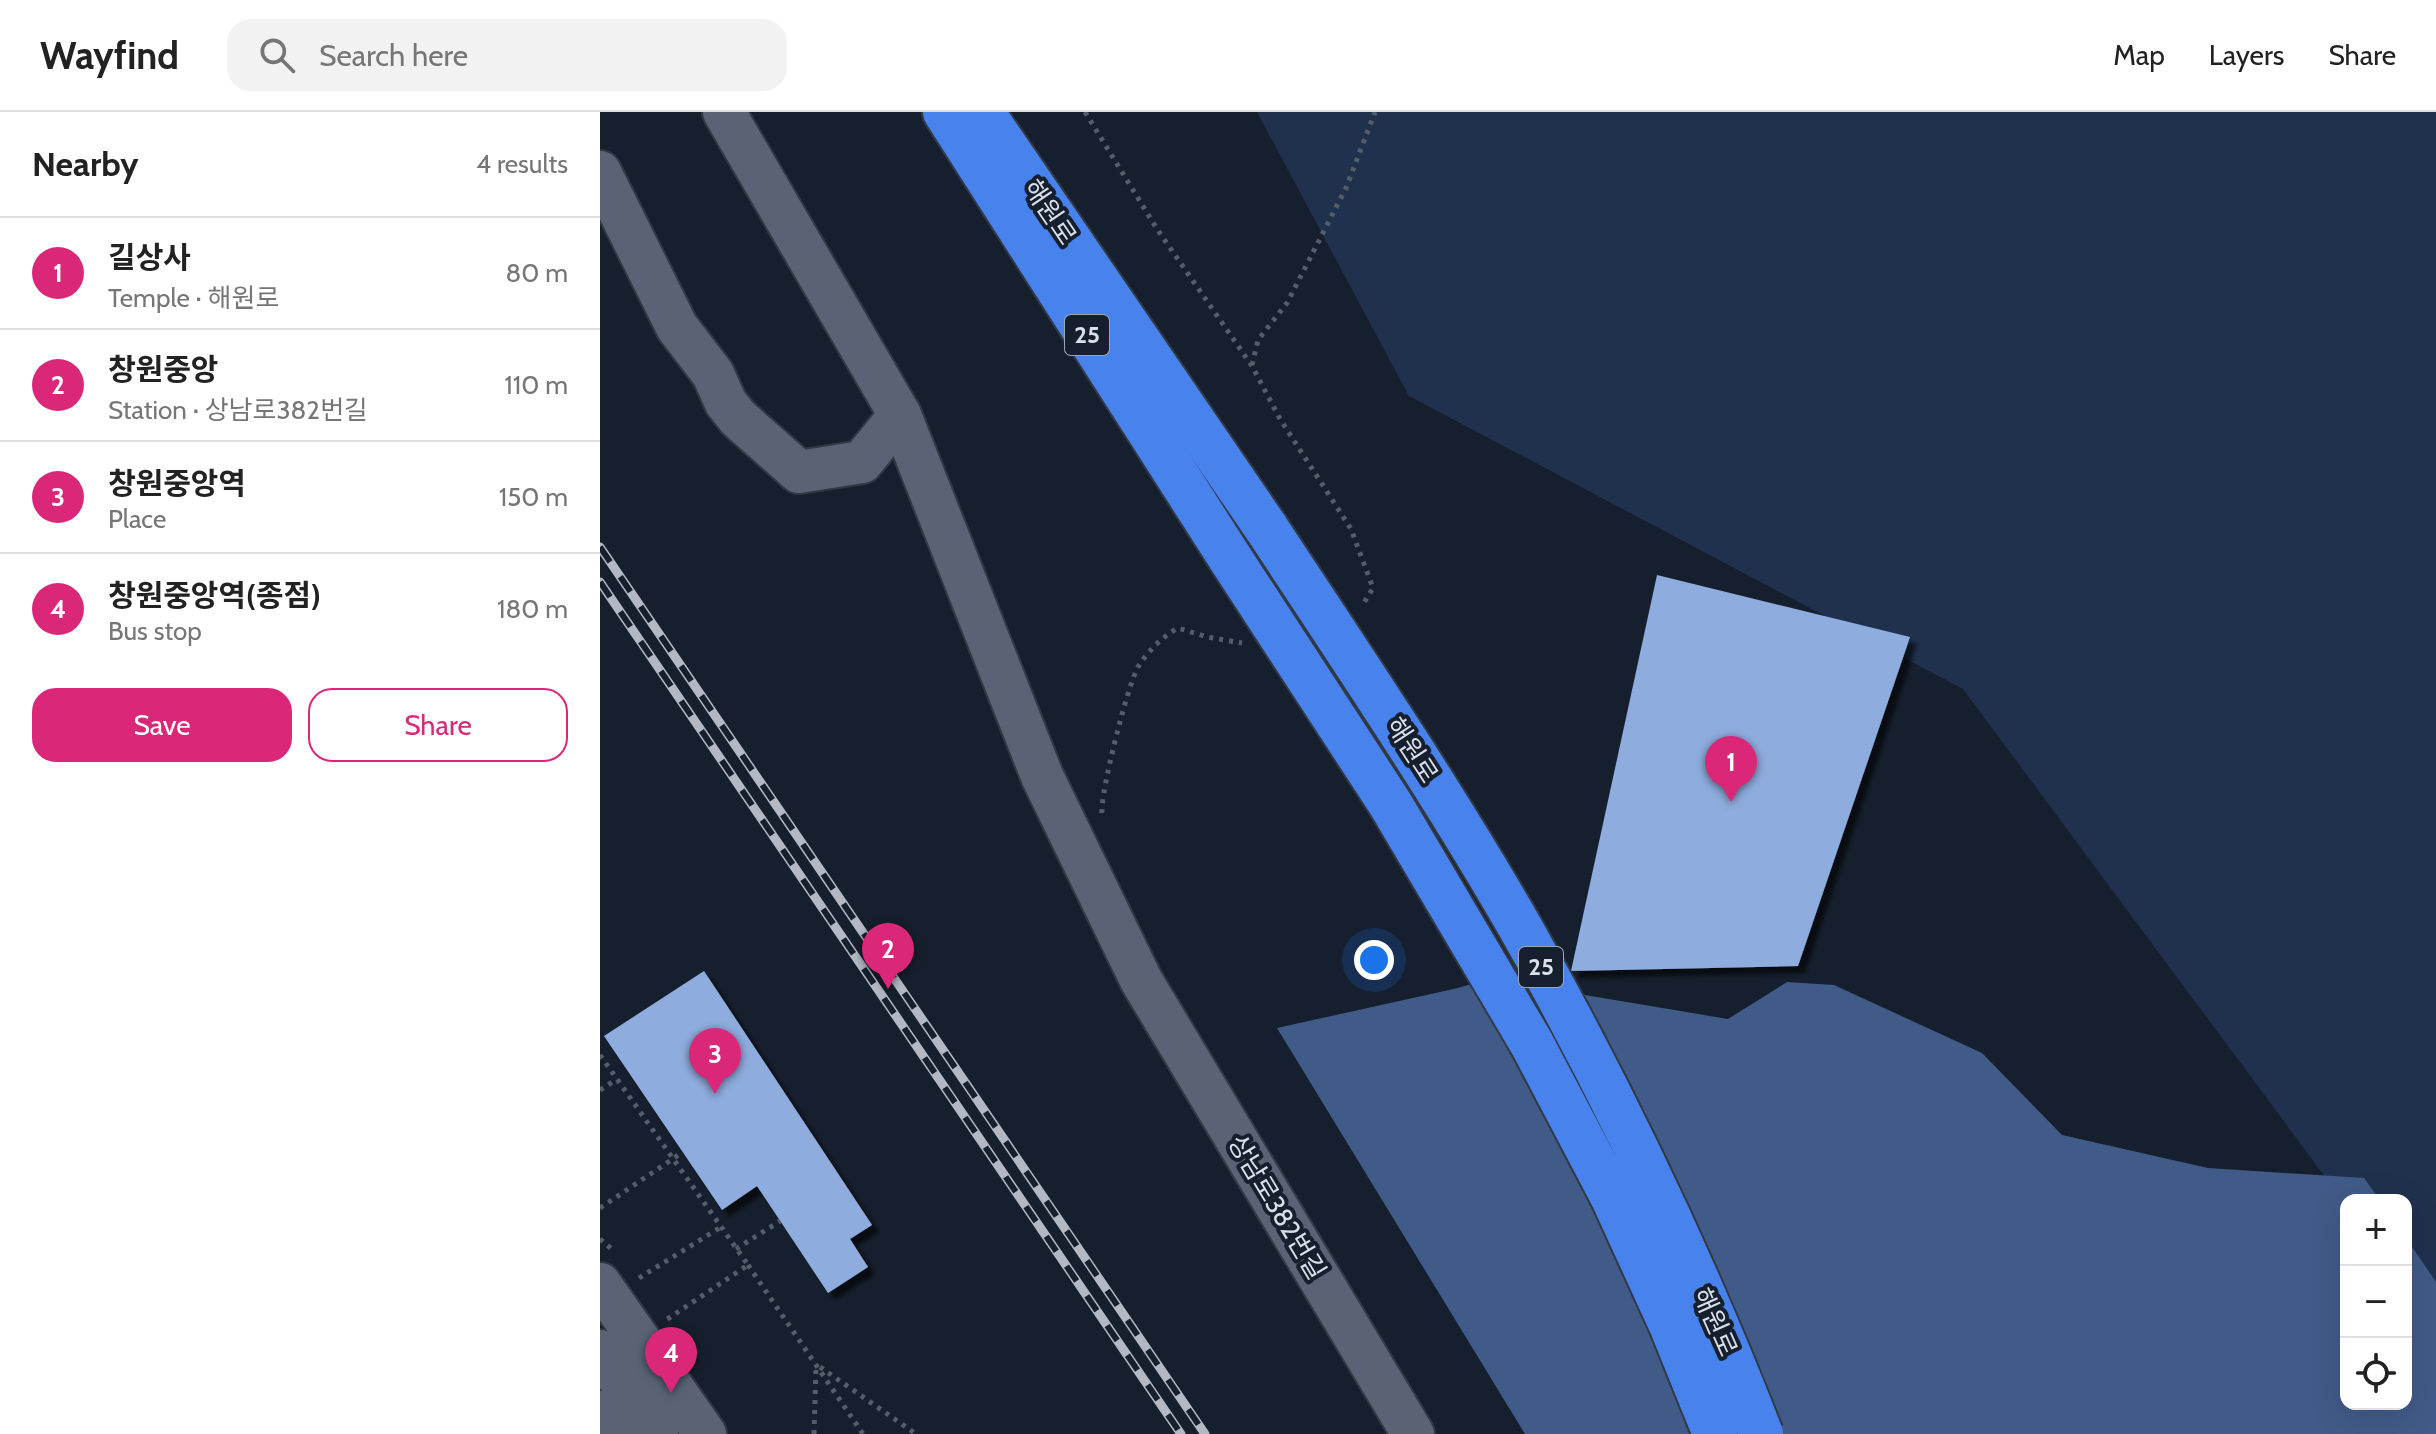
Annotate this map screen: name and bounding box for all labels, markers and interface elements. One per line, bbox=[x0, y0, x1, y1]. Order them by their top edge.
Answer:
search box bbox=[227, 19, 787, 91]
text: Wayfind bbox=[40, 32, 179, 79]
icon: search bbox=[255, 33, 299, 77]
text: Search here bbox=[319, 37, 468, 74]
text: Map bbox=[2113, 38, 2165, 72]
text: Layers bbox=[2209, 38, 2284, 72]
text: Share bbox=[2328, 38, 2396, 72]
text: Nearby bbox=[32, 143, 139, 185]
text: 4 results bbox=[476, 148, 568, 180]
street label: 해원로 bbox=[1017, 173, 1083, 251]
text: 길상사 bbox=[108, 239, 191, 276]
text: 1 bbox=[53, 257, 63, 289]
text: 80 m bbox=[505, 257, 568, 289]
text: Temple · 해원로 bbox=[108, 282, 279, 314]
road number: 25 bbox=[1065, 315, 1109, 355]
text: 창원중앙 bbox=[108, 351, 218, 388]
text: 2 bbox=[51, 369, 65, 401]
text: 110 m bbox=[504, 369, 568, 401]
text: Station · 상남로382번길 bbox=[108, 394, 368, 426]
text: 창원중앙역 bbox=[108, 465, 246, 502]
text: 3 bbox=[51, 481, 65, 513]
text: 150 m bbox=[499, 481, 568, 513]
text: Place bbox=[108, 503, 166, 535]
text: 창원중앙역(종점) bbox=[108, 577, 321, 614]
text: 4 bbox=[50, 593, 66, 625]
text: 180 m bbox=[497, 593, 568, 625]
text: Bus stop bbox=[108, 615, 202, 647]
button: Save bbox=[32, 688, 292, 762]
button: Share bbox=[308, 688, 568, 762]
street label: 해원로 bbox=[1379, 711, 1445, 789]
pin: 1 bbox=[1705, 736, 1757, 802]
pin: 2 bbox=[862, 923, 914, 989]
your location bbox=[1354, 940, 1394, 980]
road number: 25 bbox=[1519, 947, 1563, 987]
pin: 3 bbox=[689, 1028, 741, 1094]
street label: 상남로382번길 bbox=[1221, 1129, 1333, 1285]
map controls bbox=[2340, 1194, 2412, 1410]
button: + bbox=[2340, 1194, 2412, 1266]
button: − bbox=[2340, 1266, 2412, 1338]
street label: 해원로 bbox=[1686, 1283, 1744, 1361]
pin: 4 bbox=[645, 1327, 697, 1393]
button: locate bbox=[2340, 1338, 2412, 1410]

